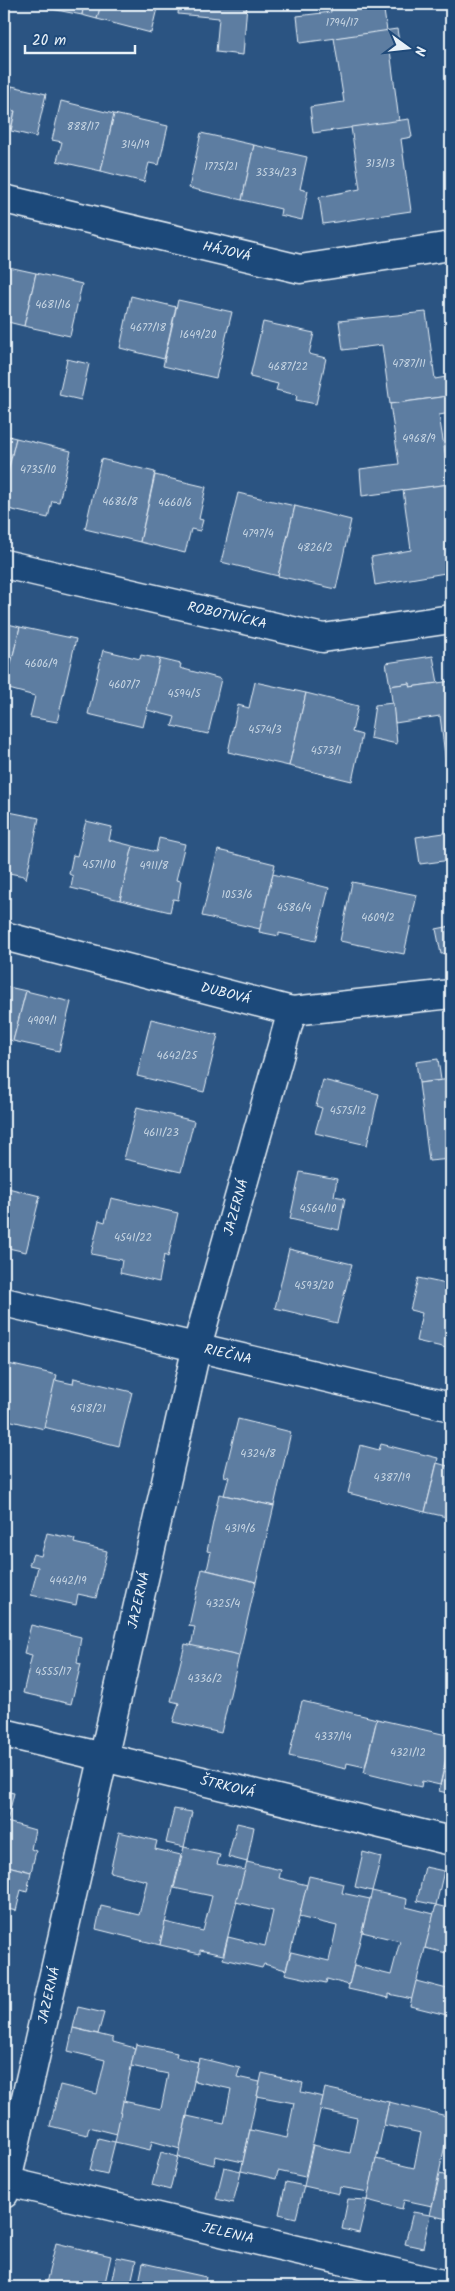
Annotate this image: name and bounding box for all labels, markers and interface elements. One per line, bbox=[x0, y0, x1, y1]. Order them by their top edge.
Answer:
house number: 1794/17 bbox=[326, 14, 359, 32]
scale bar bbox=[25, 22, 135, 54]
north arrow bbox=[382, 22, 432, 72]
text: 20 m bbox=[32, 29, 66, 53]
text: N bbox=[408, 44, 431, 58]
house number: 888/17 bbox=[67, 118, 100, 136]
house number: 314/19 bbox=[121, 136, 150, 154]
house number: 313/13 bbox=[365, 155, 395, 173]
house number: 1775/21 bbox=[204, 158, 238, 176]
house number: 3534/23 bbox=[255, 164, 297, 182]
street label: HÁJOVÁ bbox=[200, 235, 253, 268]
house number: 4681/16 bbox=[35, 296, 71, 314]
house number: 4677/18 bbox=[130, 319, 167, 337]
house number: 1649/20 bbox=[180, 326, 217, 344]
house number: 4787/11 bbox=[392, 355, 426, 373]
house number: 4687/22 bbox=[268, 358, 308, 376]
house number: 4968/9 bbox=[402, 430, 436, 448]
house number: 4735/10 bbox=[20, 461, 57, 479]
house number: 4686/8 bbox=[102, 493, 138, 511]
house number: 4660/6 bbox=[158, 494, 192, 512]
house number: 4797/4 bbox=[242, 525, 274, 543]
house number: 4826/2 bbox=[297, 539, 333, 557]
street label: ROBOTNÍCKA bbox=[185, 596, 269, 636]
house number: 4606/9 bbox=[24, 655, 58, 673]
house number: 4607/7 bbox=[108, 676, 141, 694]
house number: 4594/5 bbox=[167, 685, 202, 703]
house number: 4574/3 bbox=[248, 721, 282, 739]
house number: 4573/1 bbox=[311, 742, 341, 760]
house number: 4571/10 bbox=[82, 856, 116, 874]
house number: 4911/8 bbox=[140, 857, 169, 875]
house number: 1053/6 bbox=[221, 886, 253, 904]
house number: 4586/4 bbox=[277, 899, 311, 917]
house number: 4609/2 bbox=[361, 909, 395, 927]
street label: DUBOVÁ bbox=[198, 977, 253, 1011]
house number: 4909/1 bbox=[27, 1012, 57, 1030]
house number: 4642/25 bbox=[157, 1047, 198, 1065]
house number: 4575/12 bbox=[330, 1102, 366, 1120]
house number: 4611/23 bbox=[143, 1124, 179, 1142]
street label: JAZERNÁ bbox=[218, 1176, 255, 1238]
house number: 4564/10 bbox=[300, 1200, 337, 1218]
house number: 4541/22 bbox=[114, 1229, 152, 1247]
house number: 4593/20 bbox=[294, 1277, 334, 1295]
street label: RIEČNA bbox=[202, 1338, 254, 1371]
house number: 4518/21 bbox=[70, 1400, 106, 1418]
house number: 4324/8 bbox=[240, 1445, 276, 1463]
house number: 4387/19 bbox=[374, 1469, 411, 1487]
house number: 4319/6 bbox=[224, 1520, 256, 1538]
street label: JAZERNÁ bbox=[122, 1569, 156, 1631]
house number: 4442/19 bbox=[49, 1572, 87, 1590]
house number: 4325/4 bbox=[206, 1595, 240, 1613]
house number: 4555/17 bbox=[35, 1663, 72, 1681]
house number: 4336/2 bbox=[187, 1670, 223, 1688]
house number: 4337/14 bbox=[314, 1728, 352, 1746]
house number: 4321/12 bbox=[390, 1744, 426, 1762]
street label: ŠTRKOVÁ bbox=[198, 1770, 257, 1804]
street label: JAZERNÁ bbox=[32, 1964, 66, 2026]
street label: JELENIA bbox=[200, 2217, 256, 2250]

